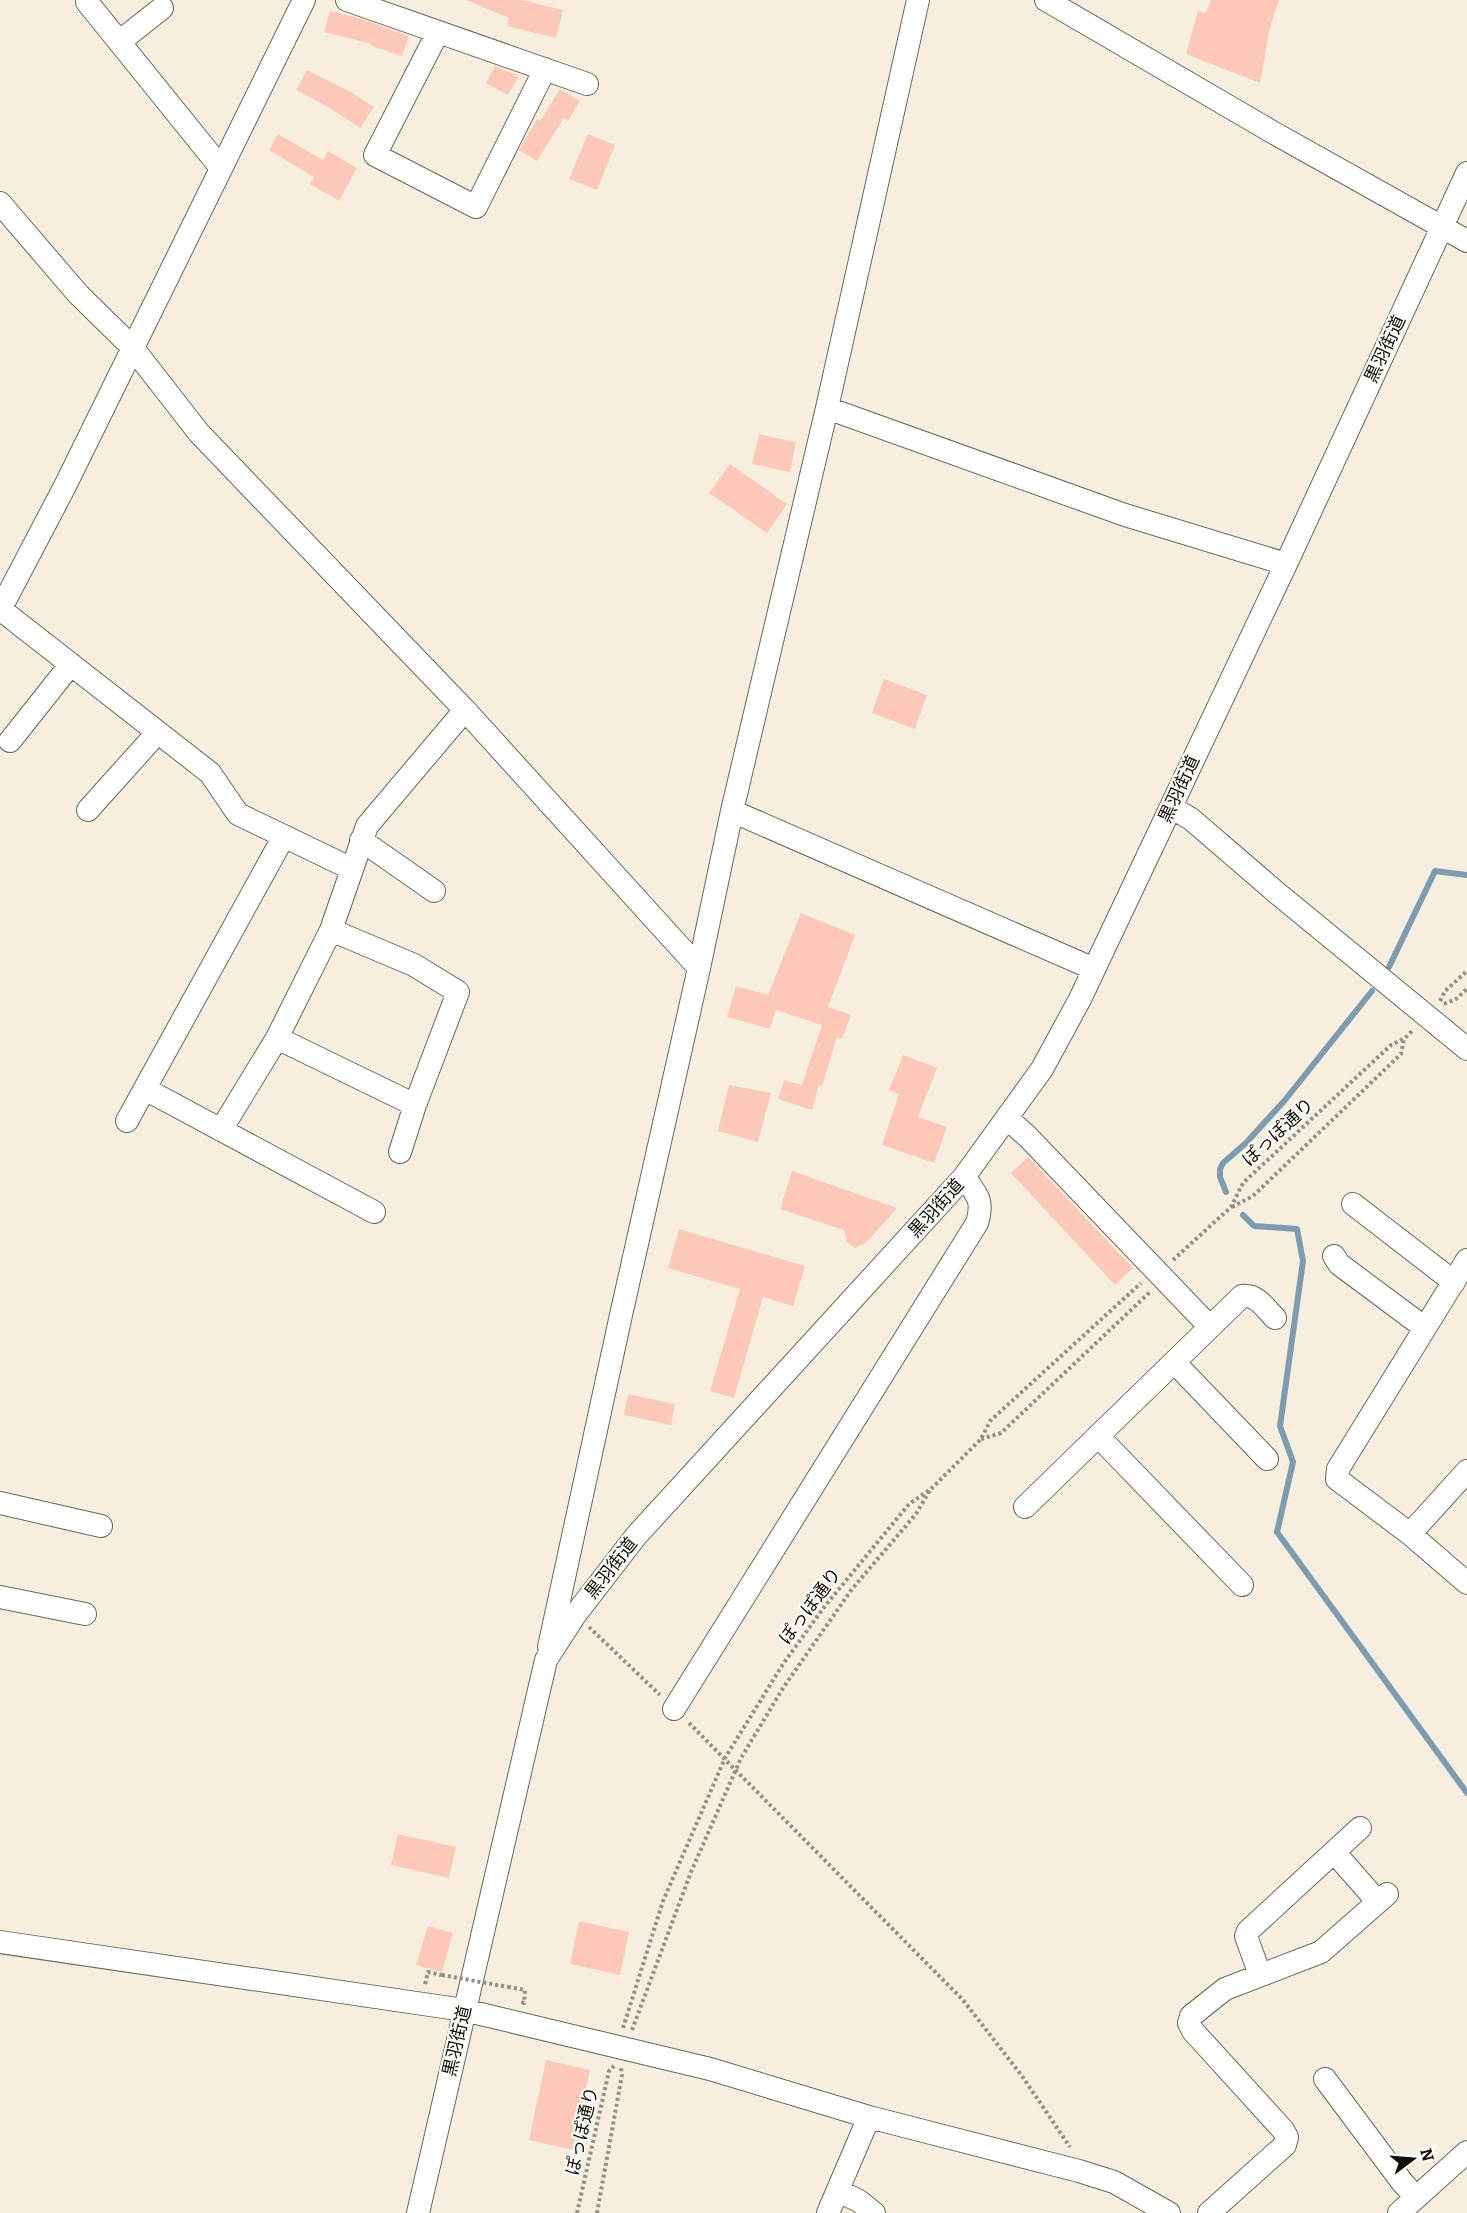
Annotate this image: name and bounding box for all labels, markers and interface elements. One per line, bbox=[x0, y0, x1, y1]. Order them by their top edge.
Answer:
street label: 黒羽街道 bbox=[1360, 312, 1410, 386]
street label: 黒羽街道 bbox=[1154, 752, 1204, 826]
street label: ぽっぽ通り bbox=[1238, 1093, 1318, 1171]
street label: 黒羽街道 bbox=[904, 1174, 968, 1242]
street label: 黒羽街道 bbox=[580, 1533, 642, 1603]
street label: ぽっぽ通り bbox=[774, 1563, 846, 1649]
street label: 黒羽街道 bbox=[438, 2003, 476, 2079]
street label: ぽっぽ通り bbox=[561, 2085, 603, 2177]
north arrow bbox=[1383, 2129, 1443, 2189]
text: N bbox=[1416, 2146, 1438, 2164]

